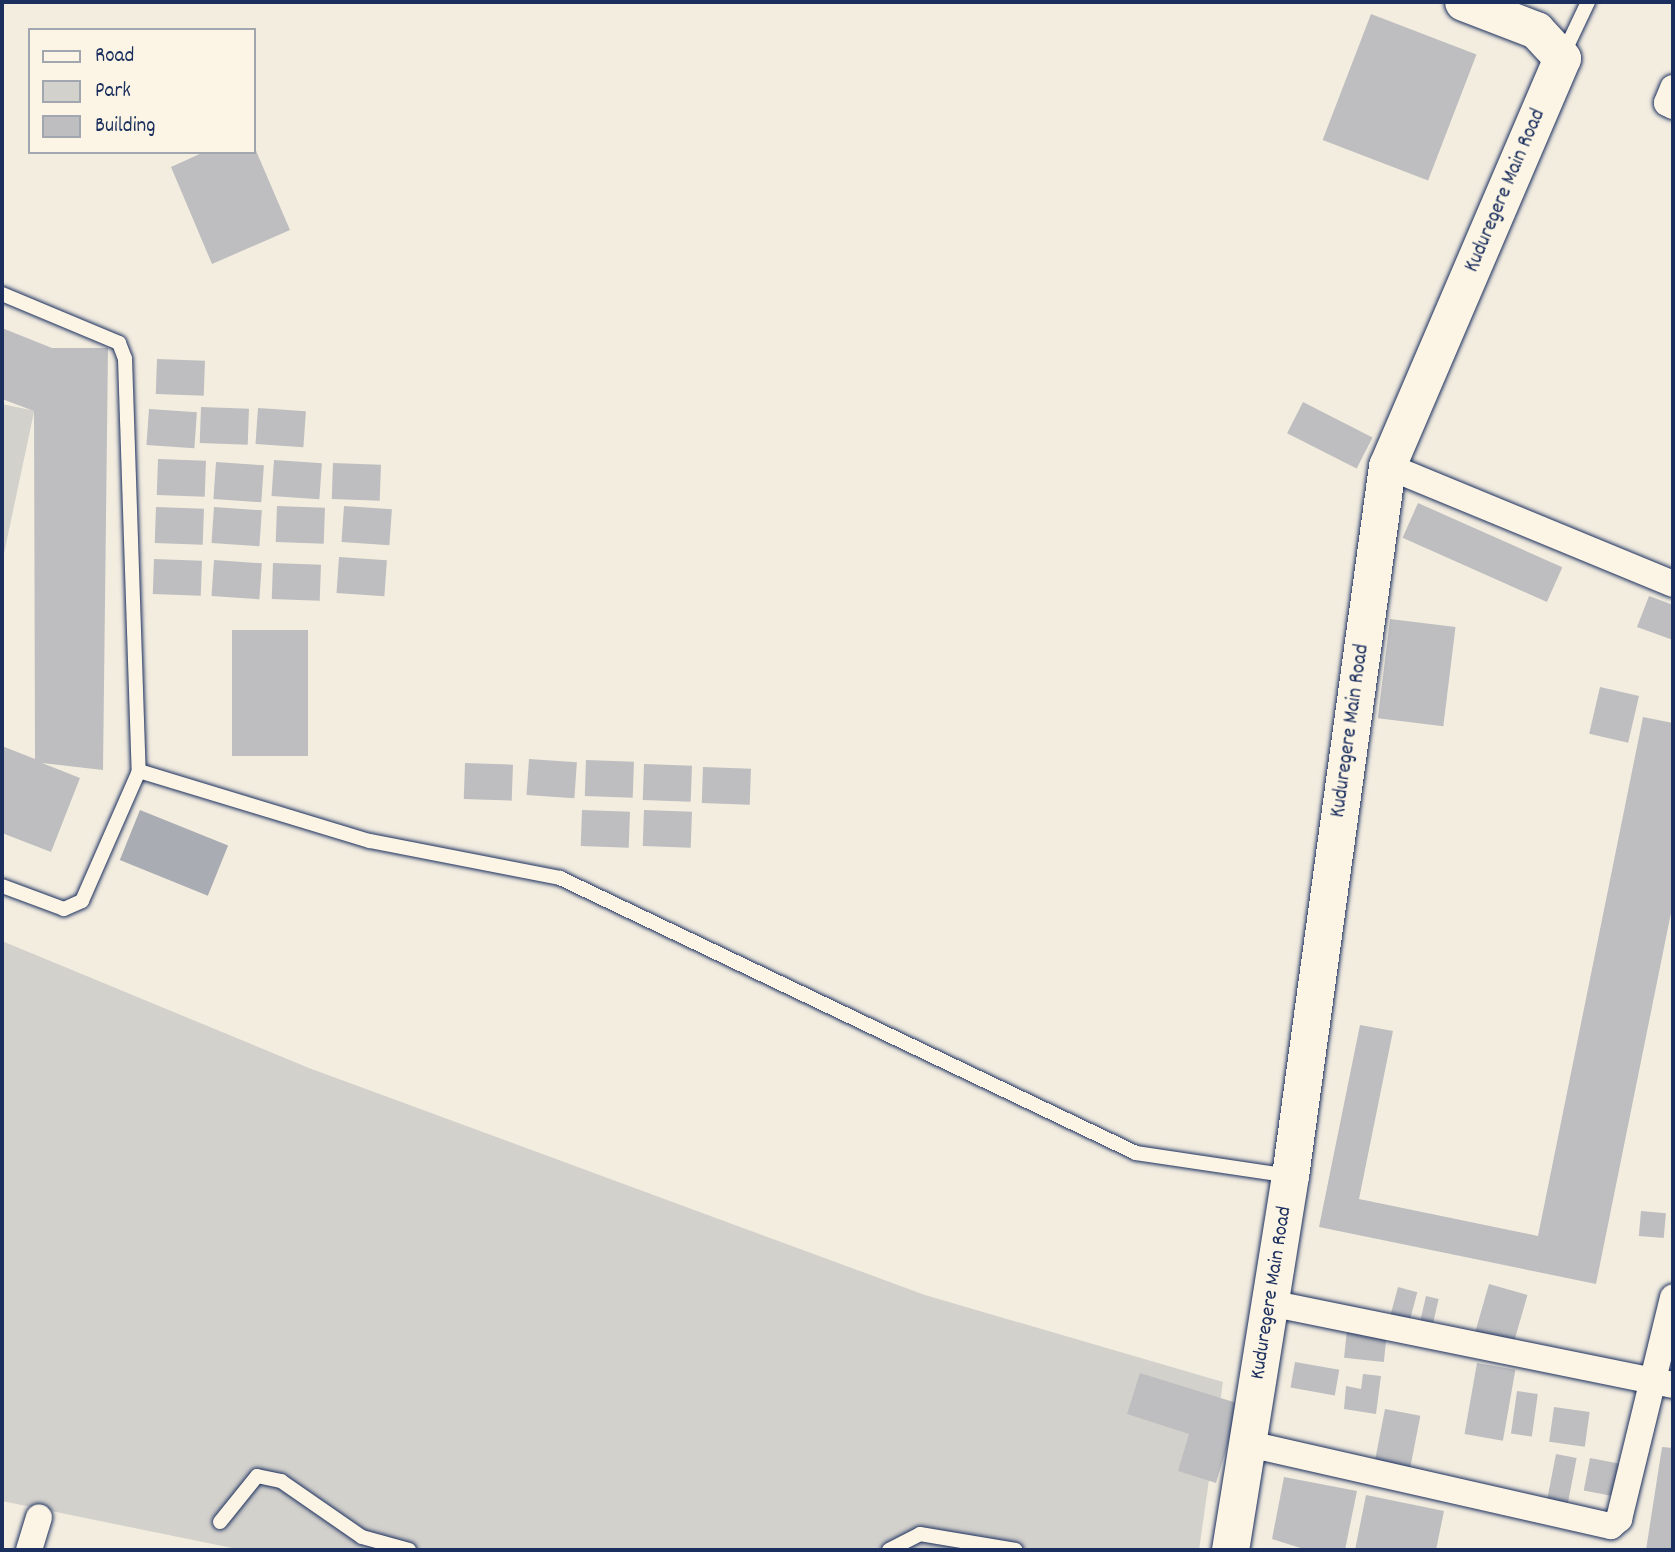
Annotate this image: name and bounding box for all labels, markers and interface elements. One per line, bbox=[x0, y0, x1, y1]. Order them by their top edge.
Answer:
legend bbox=[28, 28, 256, 154]
text: Road bbox=[95, 42, 134, 72]
text: Park bbox=[95, 77, 131, 107]
street label: Kuduregere Main Road bbox=[1460, 106, 1552, 276]
text: Building bbox=[95, 112, 155, 142]
street label: Kuduregere Main Road bbox=[1326, 643, 1376, 819]
street label: Kuduregere Main Road bbox=[1246, 1205, 1298, 1381]

